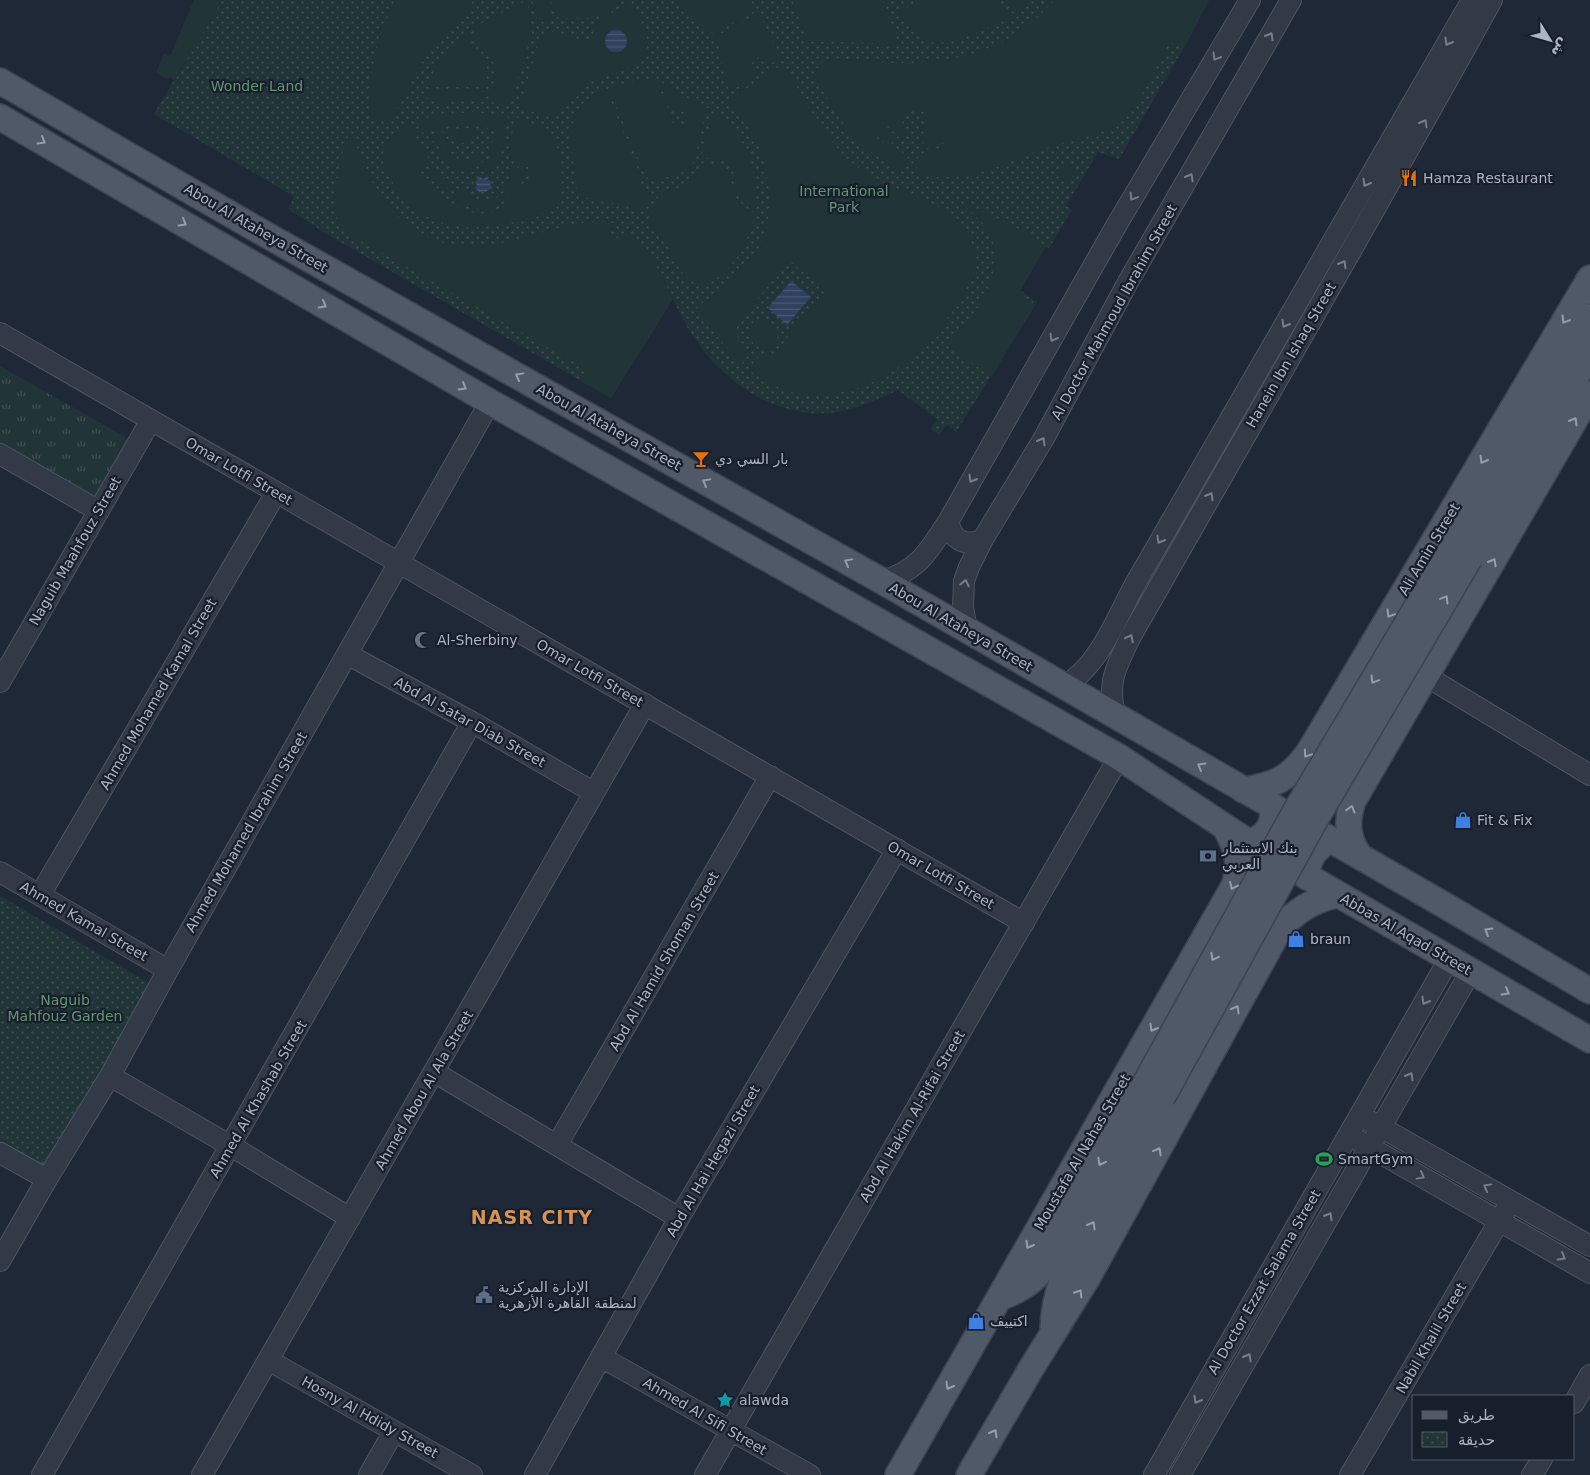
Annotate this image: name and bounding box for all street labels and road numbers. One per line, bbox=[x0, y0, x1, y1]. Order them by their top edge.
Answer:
street label: Abou Al Ataheya Street bbox=[181, 180, 331, 276]
street label: Al Doctor Mahmoud Ibrahim Street bbox=[1048, 201, 1180, 423]
street label: Hanein Ibn Ishaq Street bbox=[1243, 279, 1339, 430]
street label: Abou Al Ataheya Street bbox=[534, 380, 685, 474]
street label: Omar Lotfi Street bbox=[183, 434, 296, 508]
street label: Naguib Maahfouz Street bbox=[26, 473, 124, 628]
street label: Ali Amin Street bbox=[1395, 500, 1463, 598]
street label: Abou Al Ataheya Street bbox=[886, 579, 1036, 675]
street label: Ahmed Mohamed Kamal Street bbox=[96, 595, 220, 793]
street label: Omar Lotfi Street bbox=[534, 636, 647, 710]
street label: Abd Al Satar Diab Street bbox=[392, 674, 549, 771]
street label: Ahmed Mohamed Ibrahim Street bbox=[182, 729, 310, 935]
street label: Omar Lotfi Street bbox=[885, 838, 998, 912]
street label: Abd Al Hamid Shoman Street bbox=[606, 868, 722, 1053]
street label: Ahmed Kamal Street bbox=[17, 878, 151, 964]
street label: Abbas Al Aqad Street bbox=[1338, 890, 1475, 978]
street label: Ahmed Abou Al Ala Street bbox=[372, 1007, 477, 1173]
street label: Ahmed Al Khashab Street bbox=[206, 1017, 310, 1181]
street label: Abd Al Hakim Al-Rifai Street bbox=[856, 1027, 968, 1205]
street label: Moustafa Al Nahas Street bbox=[1031, 1071, 1134, 1233]
street label: Abd Al Hai Hegazi Street bbox=[663, 1082, 763, 1239]
street label: Al Doctor Ezzat Salama Street bbox=[1204, 1186, 1324, 1377]
street label: Nabil Khalil Street bbox=[1393, 1279, 1470, 1396]
street label: Hosny Al Hdidy Street bbox=[299, 1373, 441, 1461]
street label: Ahmed Al Sifi Street bbox=[640, 1374, 770, 1458]

